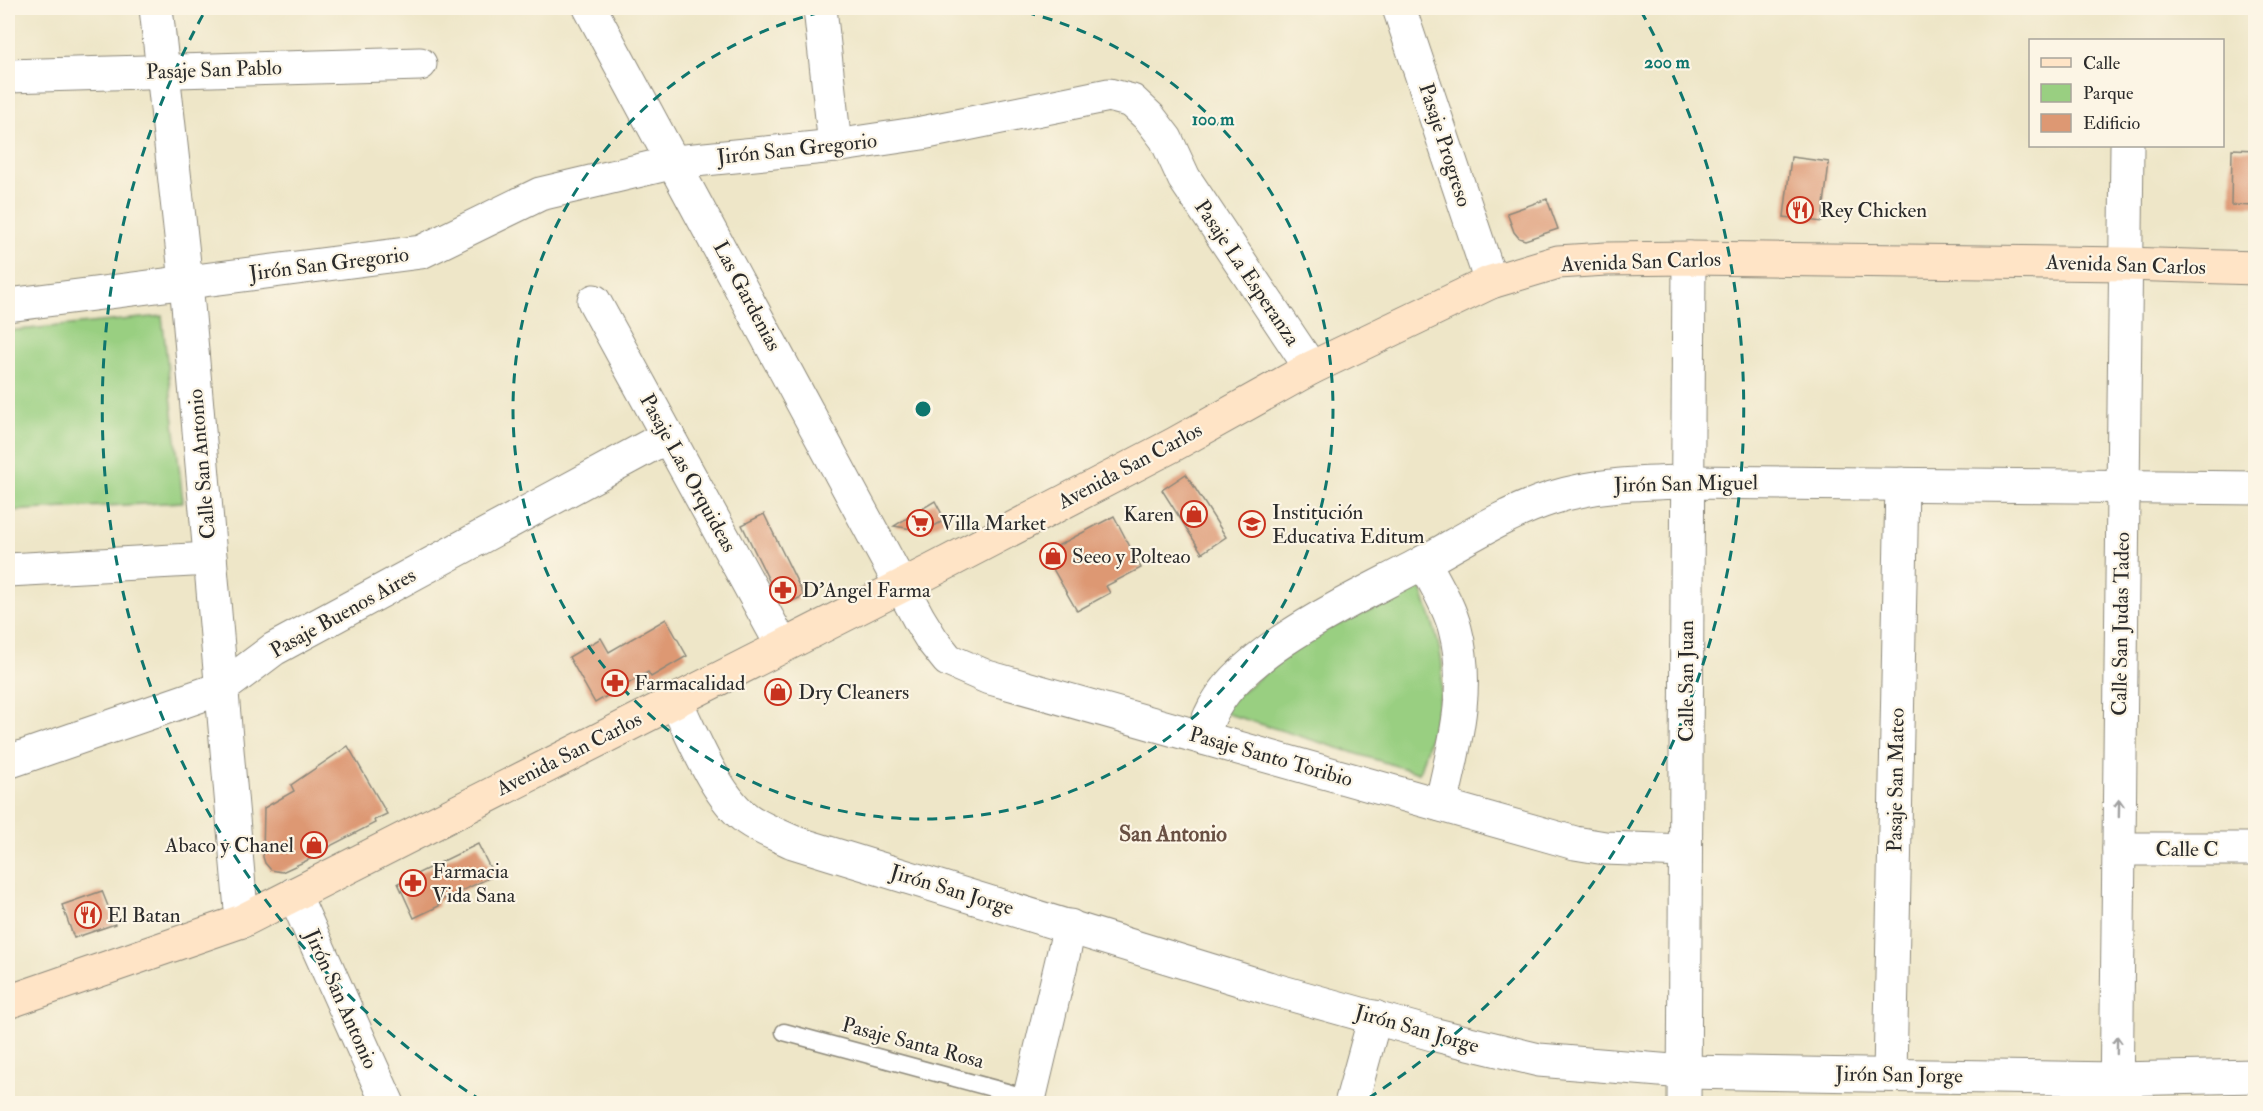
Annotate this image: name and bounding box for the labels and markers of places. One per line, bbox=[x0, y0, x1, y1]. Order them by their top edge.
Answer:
restaurant icon: Rey Chicken bbox=[1785, 195, 1815, 225]
place label: Rey Chicken bbox=[1820, 197, 1927, 224]
centre of rings bbox=[913, 399, 933, 419]
shop icon: Karen bbox=[1179, 499, 1209, 529]
place label: Institución Educativa Editum bbox=[1272, 499, 1425, 550]
place label: Karen bbox=[1123, 501, 1174, 528]
supermarket icon: Villa Market bbox=[905, 508, 935, 538]
school or university icon: Institución Educativa Editum bbox=[1237, 509, 1267, 539]
place label: Villa Market bbox=[940, 510, 1046, 537]
shop icon: Seeo y Polteao bbox=[1038, 541, 1068, 571]
place label: Seeo y Polteao bbox=[1072, 543, 1191, 570]
pharmacy icon: D'Angel Farma bbox=[768, 575, 798, 605]
place label: D'Angel Farma bbox=[802, 577, 931, 604]
pharmacy icon: Farmacalidad bbox=[600, 668, 630, 698]
place label: Farmacalidad bbox=[634, 670, 746, 697]
shop icon: Dry Cleaners bbox=[763, 677, 793, 707]
place label: Dry Cleaners bbox=[798, 679, 909, 706]
shop icon: Abaco y Chanel bbox=[299, 830, 329, 860]
place label: Abaco y Chanel bbox=[164, 832, 295, 859]
place label: Farmacia Vida Sana bbox=[432, 858, 516, 909]
pharmacy icon: Farmacia Vida Sana bbox=[398, 868, 428, 898]
restaurant icon: El Batan bbox=[73, 900, 103, 930]
place label: El Batan bbox=[107, 902, 181, 929]

